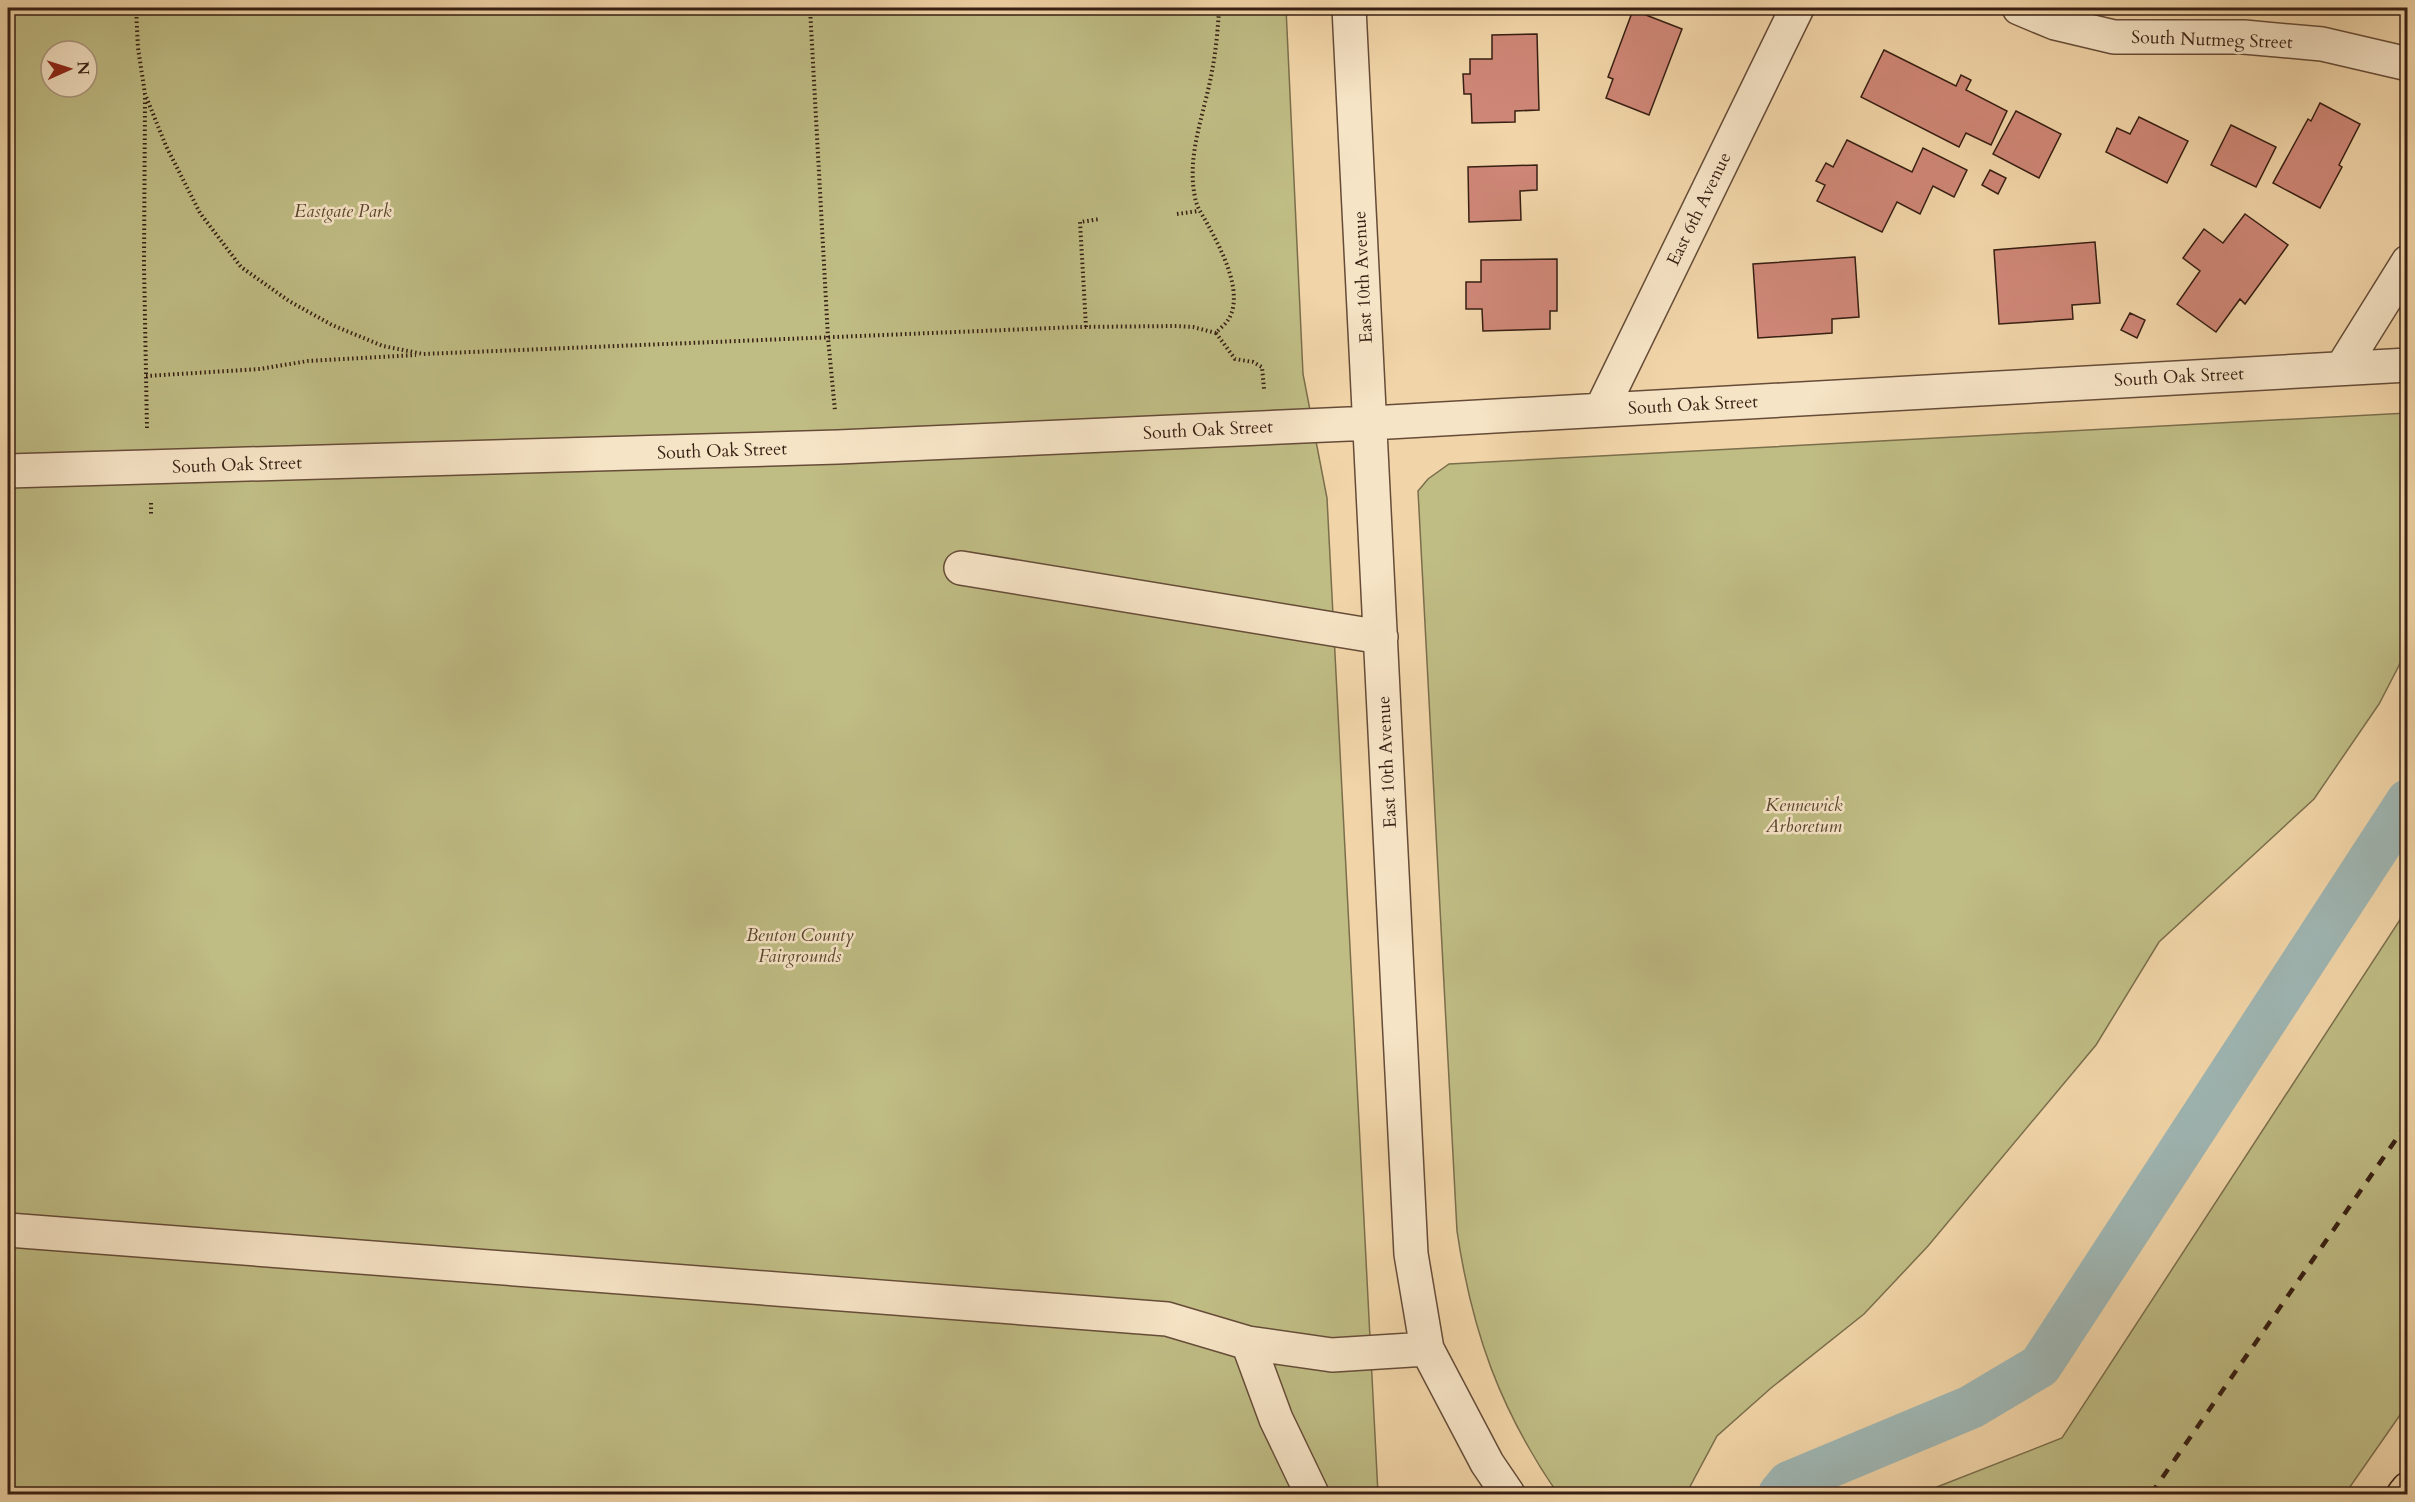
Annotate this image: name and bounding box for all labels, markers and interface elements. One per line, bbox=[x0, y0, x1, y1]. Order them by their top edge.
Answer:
street label: South Nutmeg Street bbox=[2131, 25, 2293, 55]
north arrow bbox=[39, 39, 99, 99]
text: N bbox=[72, 61, 94, 76]
street label: East 6th Avenue bbox=[1661, 148, 1737, 270]
park label: Eastgate Park bbox=[294, 199, 392, 224]
street label: East 10th Avenue bbox=[1347, 210, 1379, 344]
street label: South Oak Street bbox=[2113, 361, 2245, 393]
street label: South Oak Street bbox=[1627, 389, 1759, 421]
street label: South Oak Street bbox=[1142, 414, 1274, 446]
street label: South Oak Street bbox=[657, 436, 788, 466]
street label: South Oak Street bbox=[172, 450, 303, 480]
street label: East 10th Avenue bbox=[1371, 695, 1403, 829]
park label: Kennewick Arboretum bbox=[1765, 793, 1843, 839]
park label: Benton County Fairgrounds bbox=[746, 923, 854, 969]

